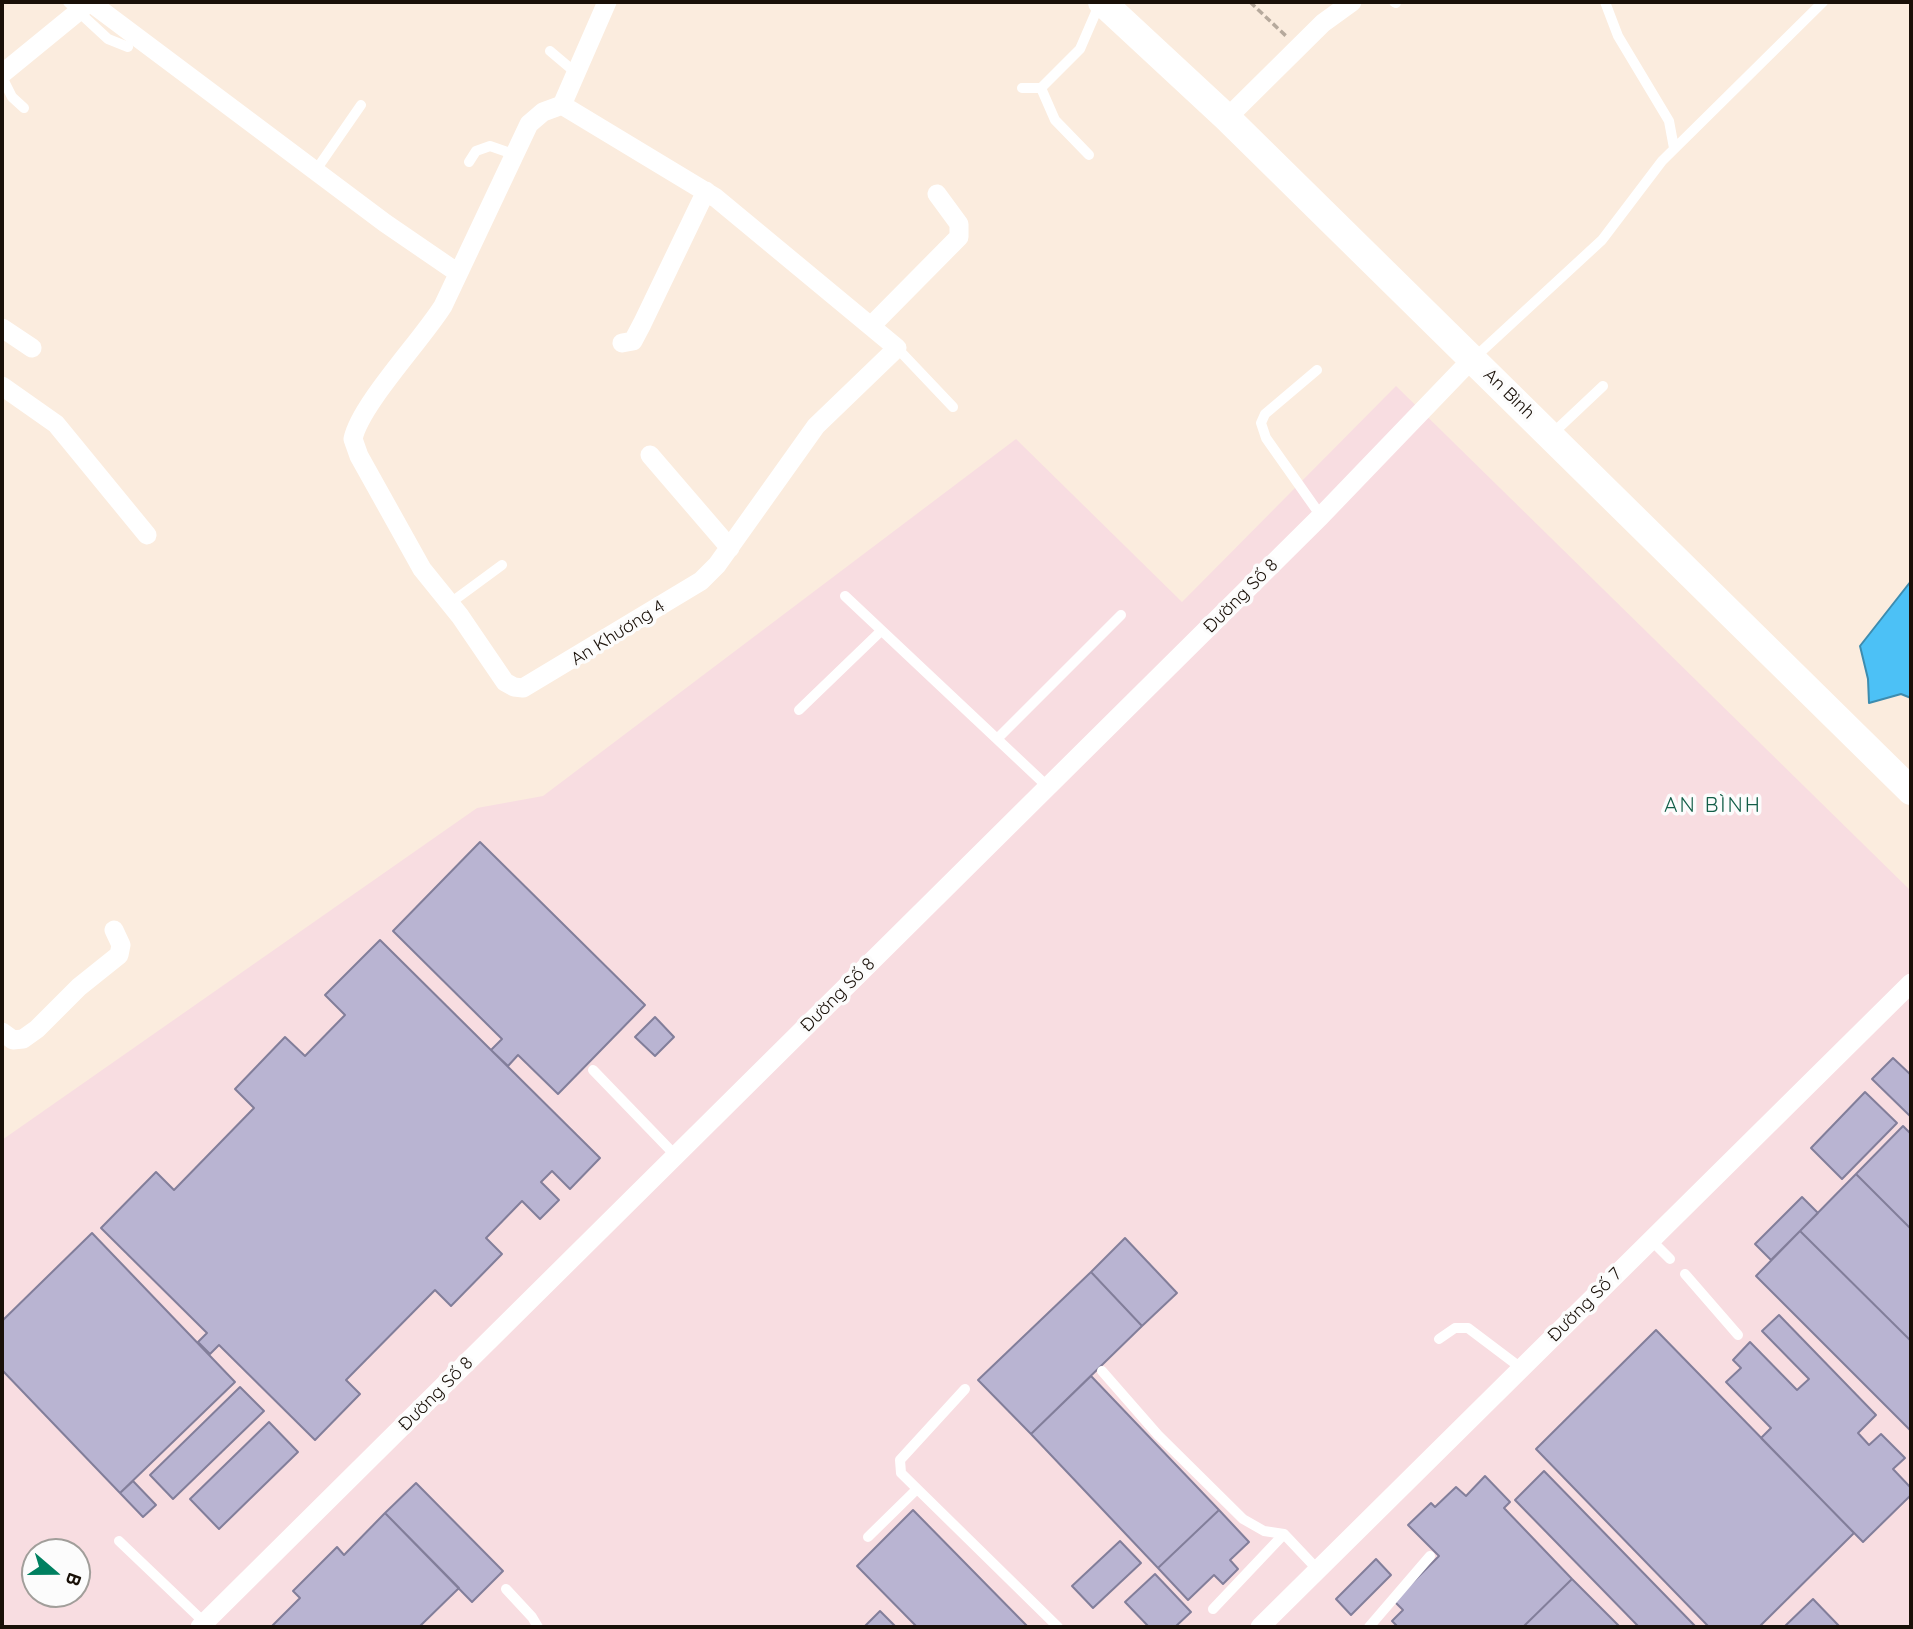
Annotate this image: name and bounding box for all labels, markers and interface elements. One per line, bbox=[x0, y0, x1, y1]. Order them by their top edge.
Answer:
street label: An Bình bbox=[1479, 364, 1539, 424]
street label: Đường Số 8 bbox=[1199, 554, 1283, 638]
street label: An Khương 4 bbox=[567, 596, 669, 670]
district label: AN BÌNH bbox=[1665, 793, 1761, 819]
street label: Đường Số 8 bbox=[796, 953, 880, 1037]
street label: Đường Số 7 bbox=[1544, 1264, 1626, 1346]
street label: Đường Số 8 bbox=[394, 1352, 478, 1436]
north arrow bbox=[21, 1538, 91, 1608]
text: B bbox=[60, 1570, 87, 1589]

